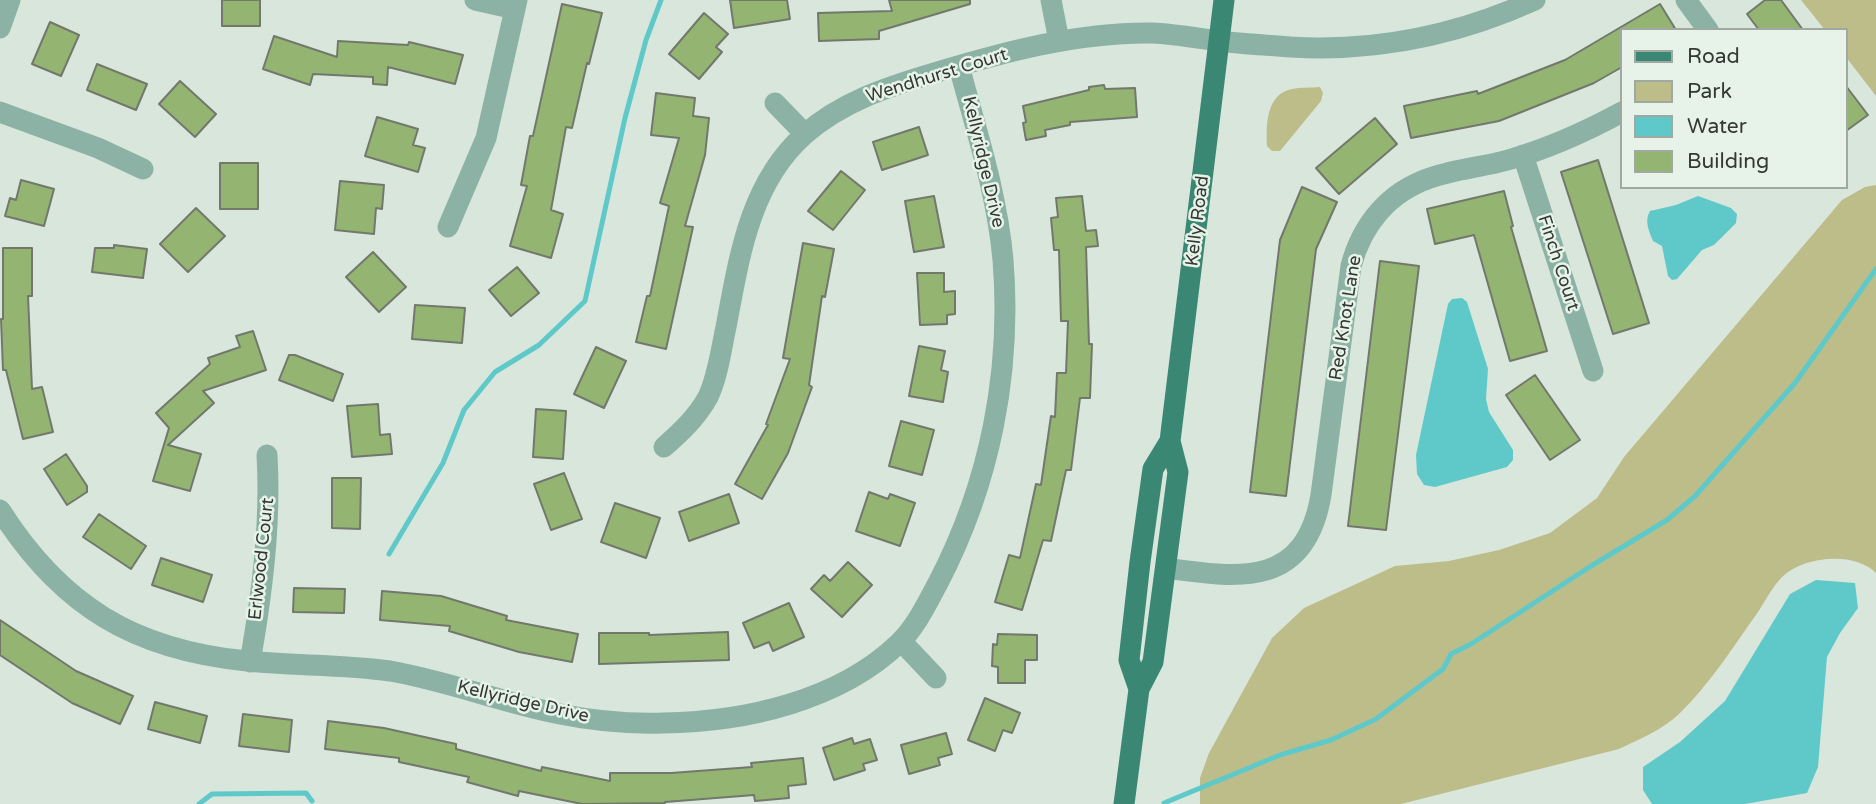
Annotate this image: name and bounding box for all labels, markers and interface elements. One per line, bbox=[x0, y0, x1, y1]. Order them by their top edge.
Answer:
legend bbox=[1620, 28, 1848, 189]
street label: Wendhurst Court bbox=[864, 44, 1010, 108]
text: Road bbox=[1687, 44, 1740, 69]
text: Park bbox=[1687, 79, 1732, 104]
street label: Kellyridge Drive bbox=[957, 94, 1009, 230]
text: Water bbox=[1687, 114, 1747, 139]
text: Building bbox=[1687, 149, 1769, 174]
street label: Kelly Road bbox=[1182, 175, 1214, 267]
street label: Finch Court bbox=[1532, 212, 1584, 314]
street label: Red Knot Lane bbox=[1325, 254, 1367, 382]
street label: Erlwood Court bbox=[245, 497, 279, 621]
street label: Kellyridge Drive bbox=[455, 676, 591, 728]

